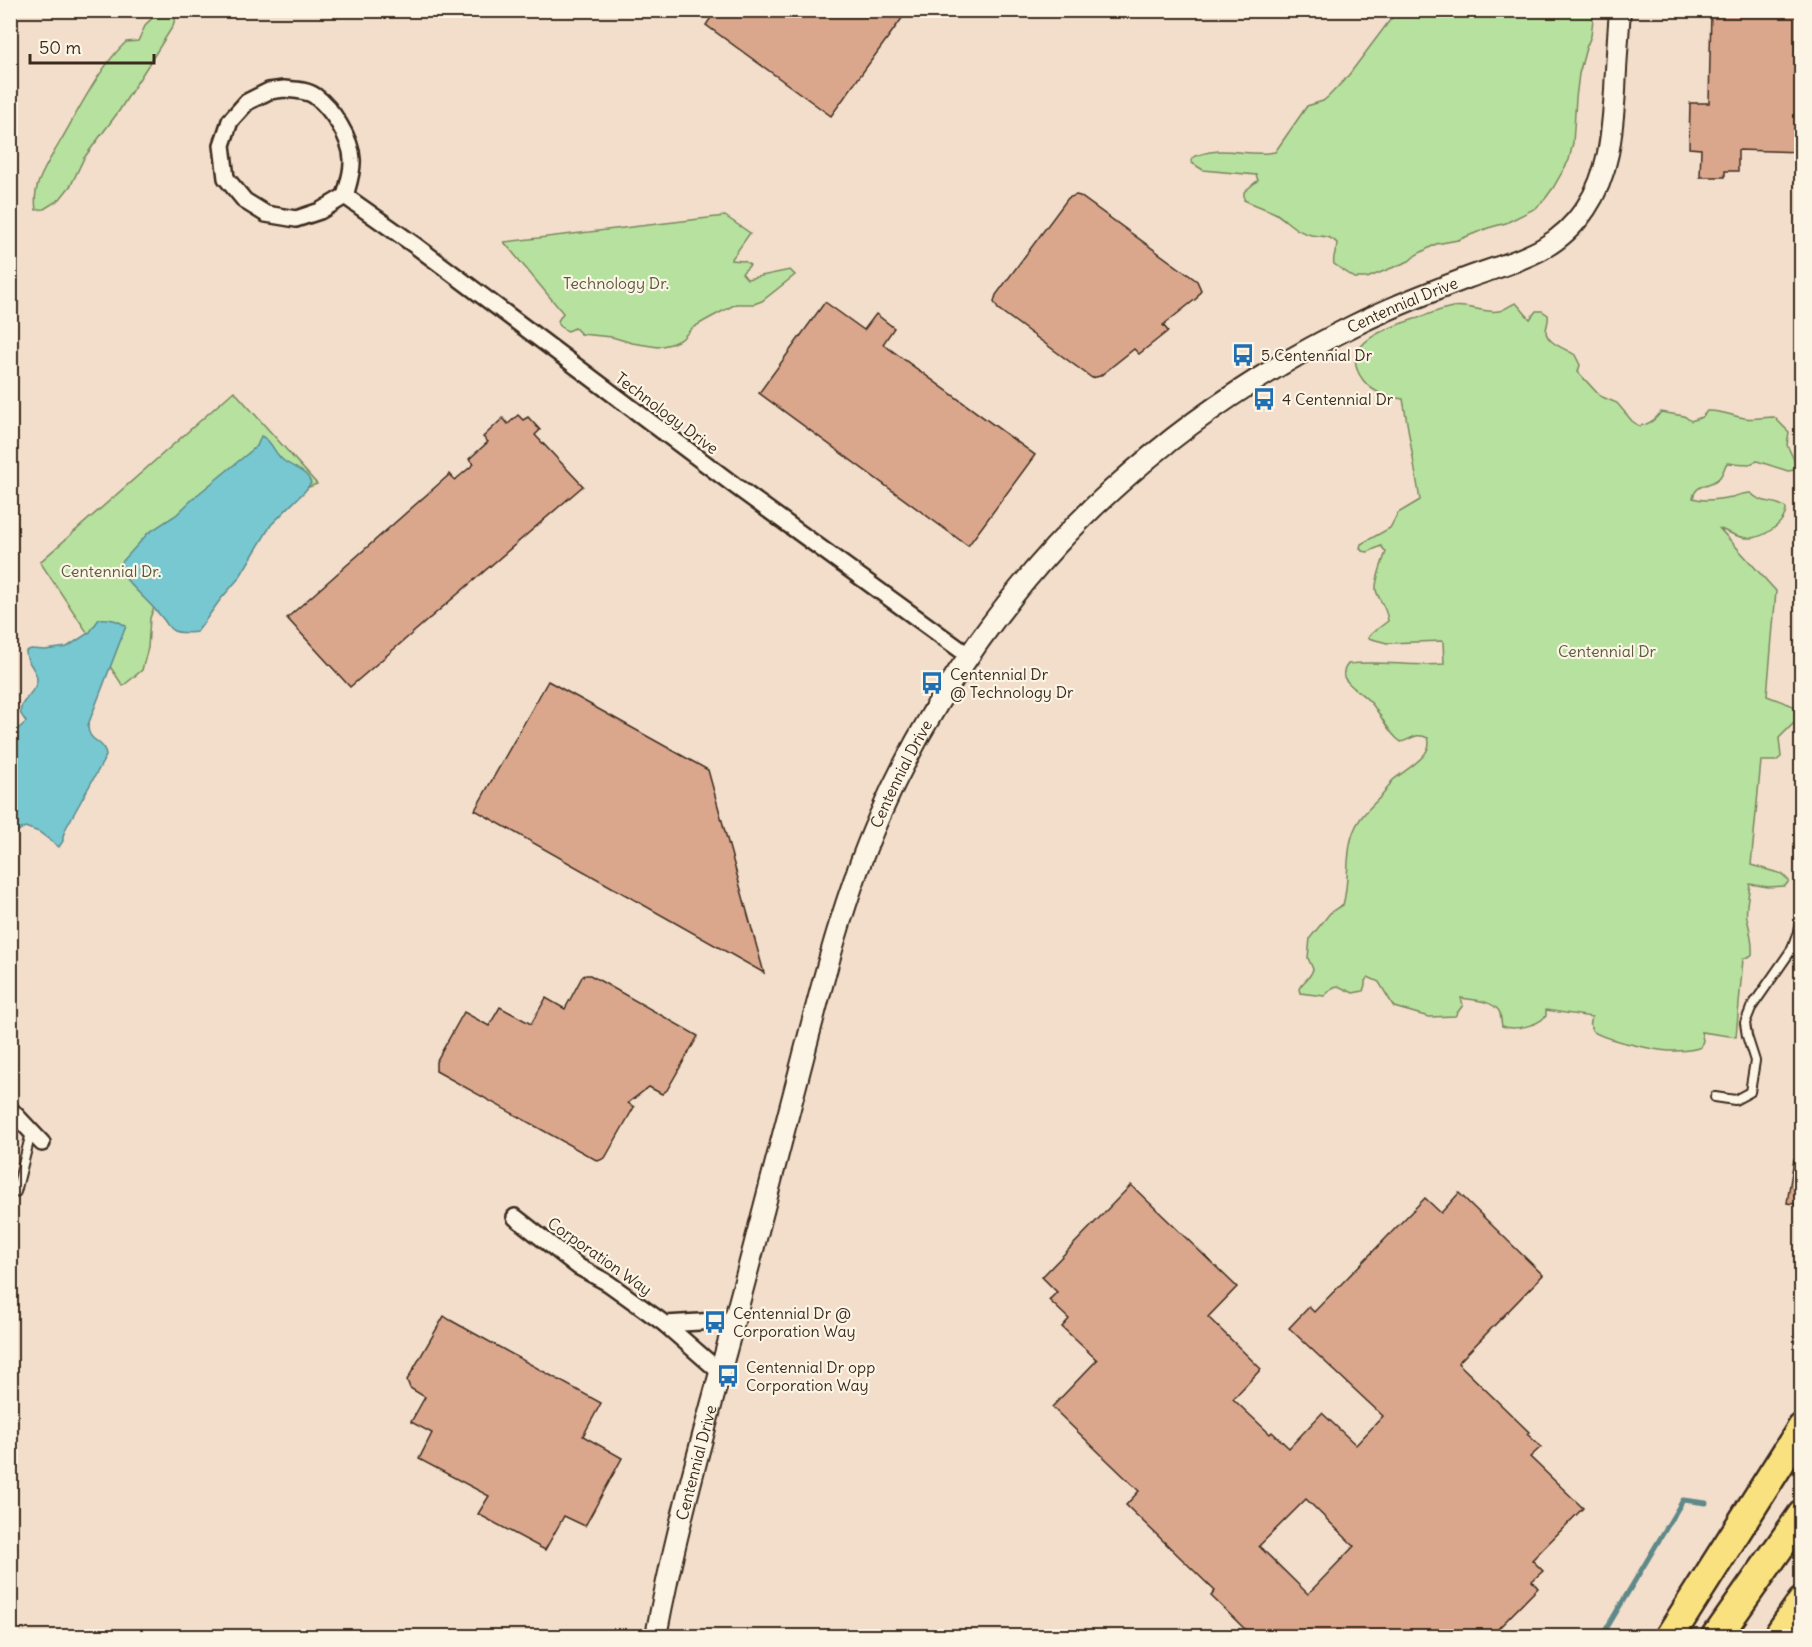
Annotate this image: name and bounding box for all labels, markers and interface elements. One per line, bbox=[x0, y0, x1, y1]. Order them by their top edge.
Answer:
scale bar bbox=[30, 27, 154, 65]
text: 50 m bbox=[39, 36, 81, 59]
street label: Centennial Drive bbox=[1344, 272, 1461, 337]
park label: Technology Dr. bbox=[563, 273, 669, 293]
bus stop icon: 5 Centennial Dr bbox=[1230, 342, 1256, 368]
place label: 5 Centennial Dr bbox=[1261, 345, 1373, 365]
street label: Technology Drive bbox=[612, 368, 722, 458]
bus stop icon: 4 Centennial Dr bbox=[1251, 386, 1277, 412]
place label: 4 Centennial Dr bbox=[1282, 389, 1394, 409]
park label: Centennial Dr. bbox=[61, 561, 161, 581]
park label: Centennial Dr bbox=[1558, 641, 1657, 661]
place label: Centennial Dr @ Technology Dr bbox=[950, 664, 1074, 702]
bus stop icon: Centennial Dr @ Technology Dr bbox=[919, 670, 945, 696]
street label: Centennial Drive bbox=[866, 716, 936, 831]
street label: Corporation Way bbox=[544, 1213, 656, 1299]
place label: Centennial Dr @ Corporation Way bbox=[733, 1303, 856, 1341]
bus stop icon: Centennial Dr @ Corporation Way bbox=[702, 1309, 728, 1335]
place label: Centennial Dr opp Corporation Way bbox=[746, 1357, 875, 1395]
bus stop icon: Centennial Dr opp Corporation Way bbox=[715, 1363, 741, 1389]
street label: Centennial Drive bbox=[672, 1403, 721, 1522]

